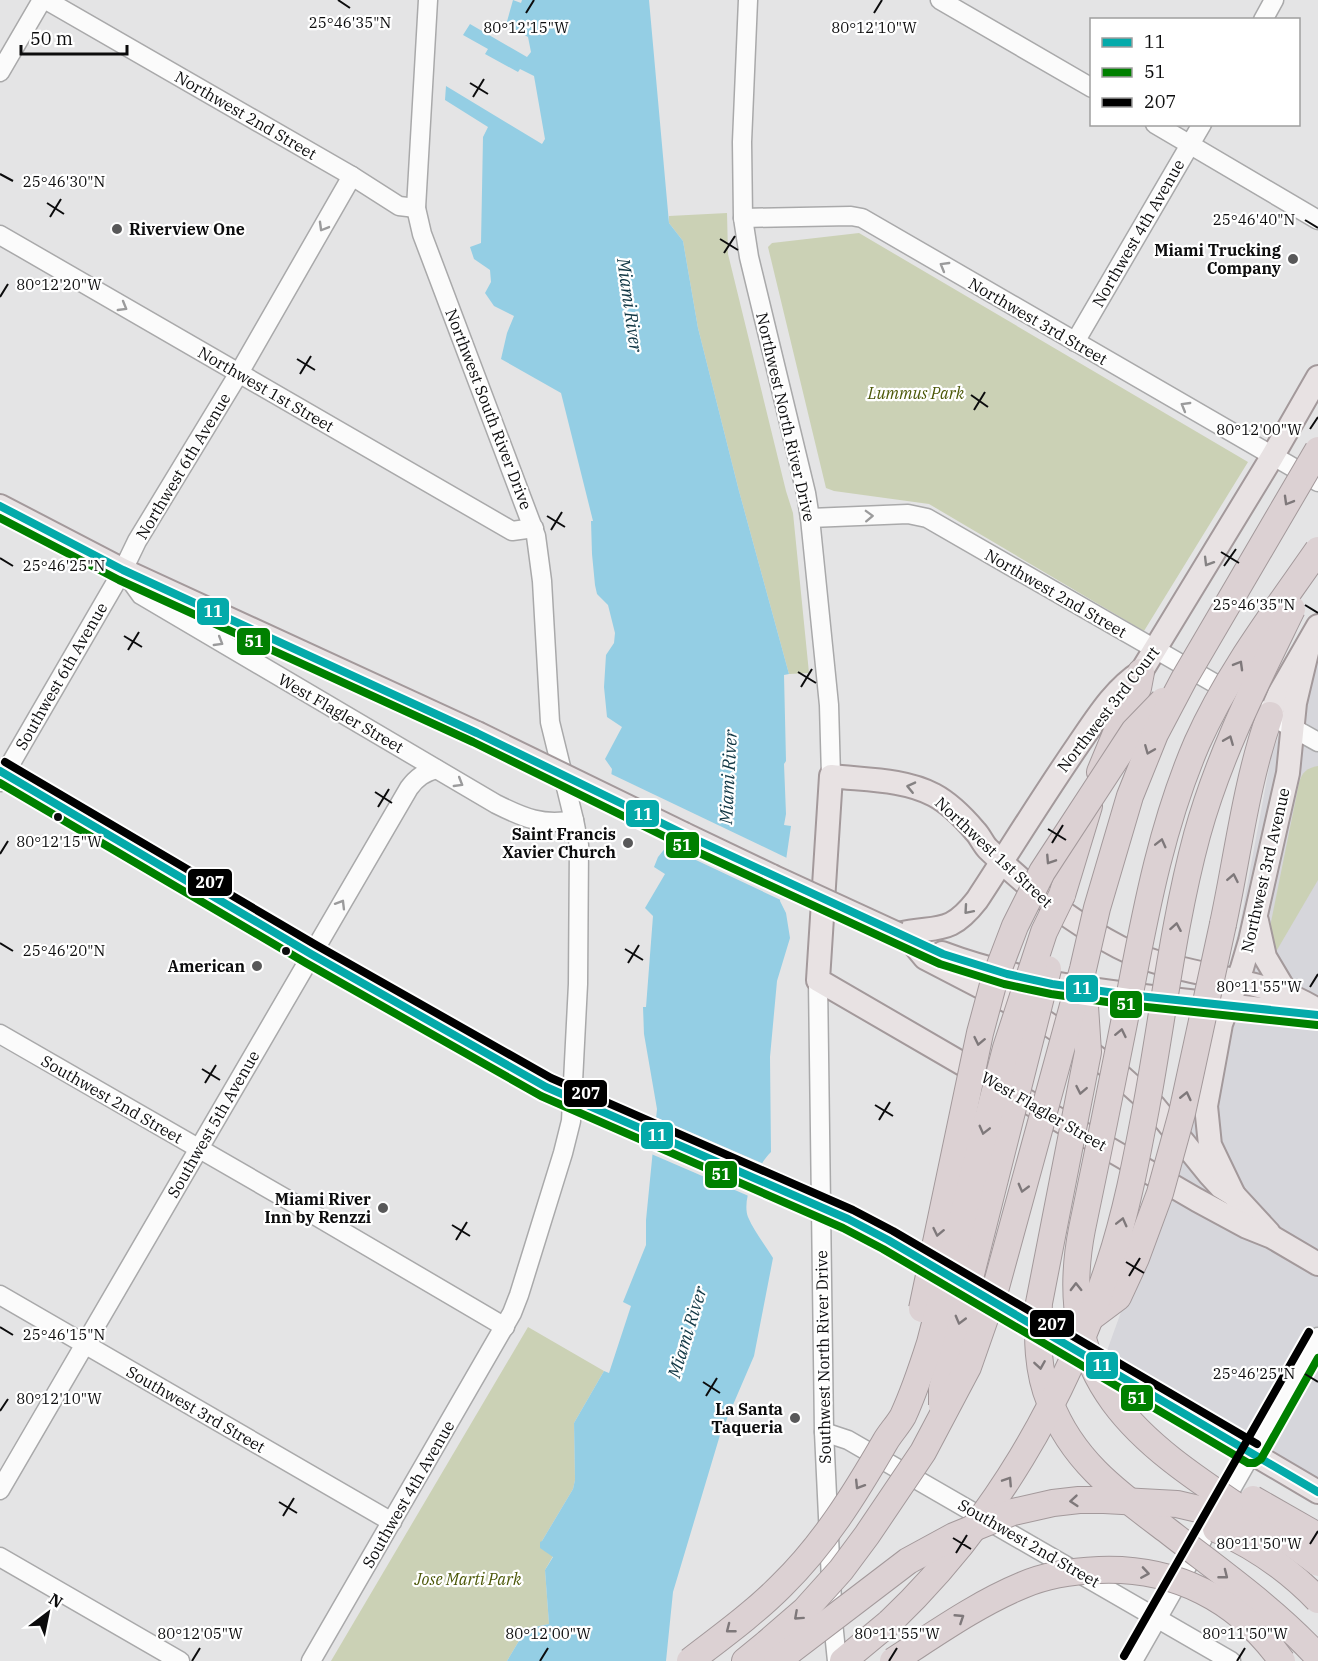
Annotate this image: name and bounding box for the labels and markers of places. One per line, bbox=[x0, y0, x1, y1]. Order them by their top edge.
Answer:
place label: Riverview One bbox=[129, 219, 245, 239]
marker: Riverview One bbox=[110, 222, 124, 236]
place label: Miami Trucking Company bbox=[1154, 240, 1282, 278]
marker: Miami Trucking Company bbox=[1286, 252, 1300, 266]
unlabelled marker bbox=[52, 811, 64, 823]
place label: Saint Francis Xavier Church bbox=[502, 824, 616, 862]
marker: Saint Francis Xavier Church bbox=[621, 836, 635, 850]
unlabelled marker bbox=[280, 945, 292, 957]
place label: American bbox=[168, 956, 245, 976]
marker: American bbox=[250, 959, 264, 973]
place label: Miami River Inn by Renzzi bbox=[264, 1189, 371, 1227]
marker: Miami River Inn by Renzzi bbox=[376, 1201, 390, 1215]
place label: La Santa Taqueria bbox=[711, 1399, 783, 1437]
marker: La Santa Taqueria bbox=[788, 1411, 802, 1425]

